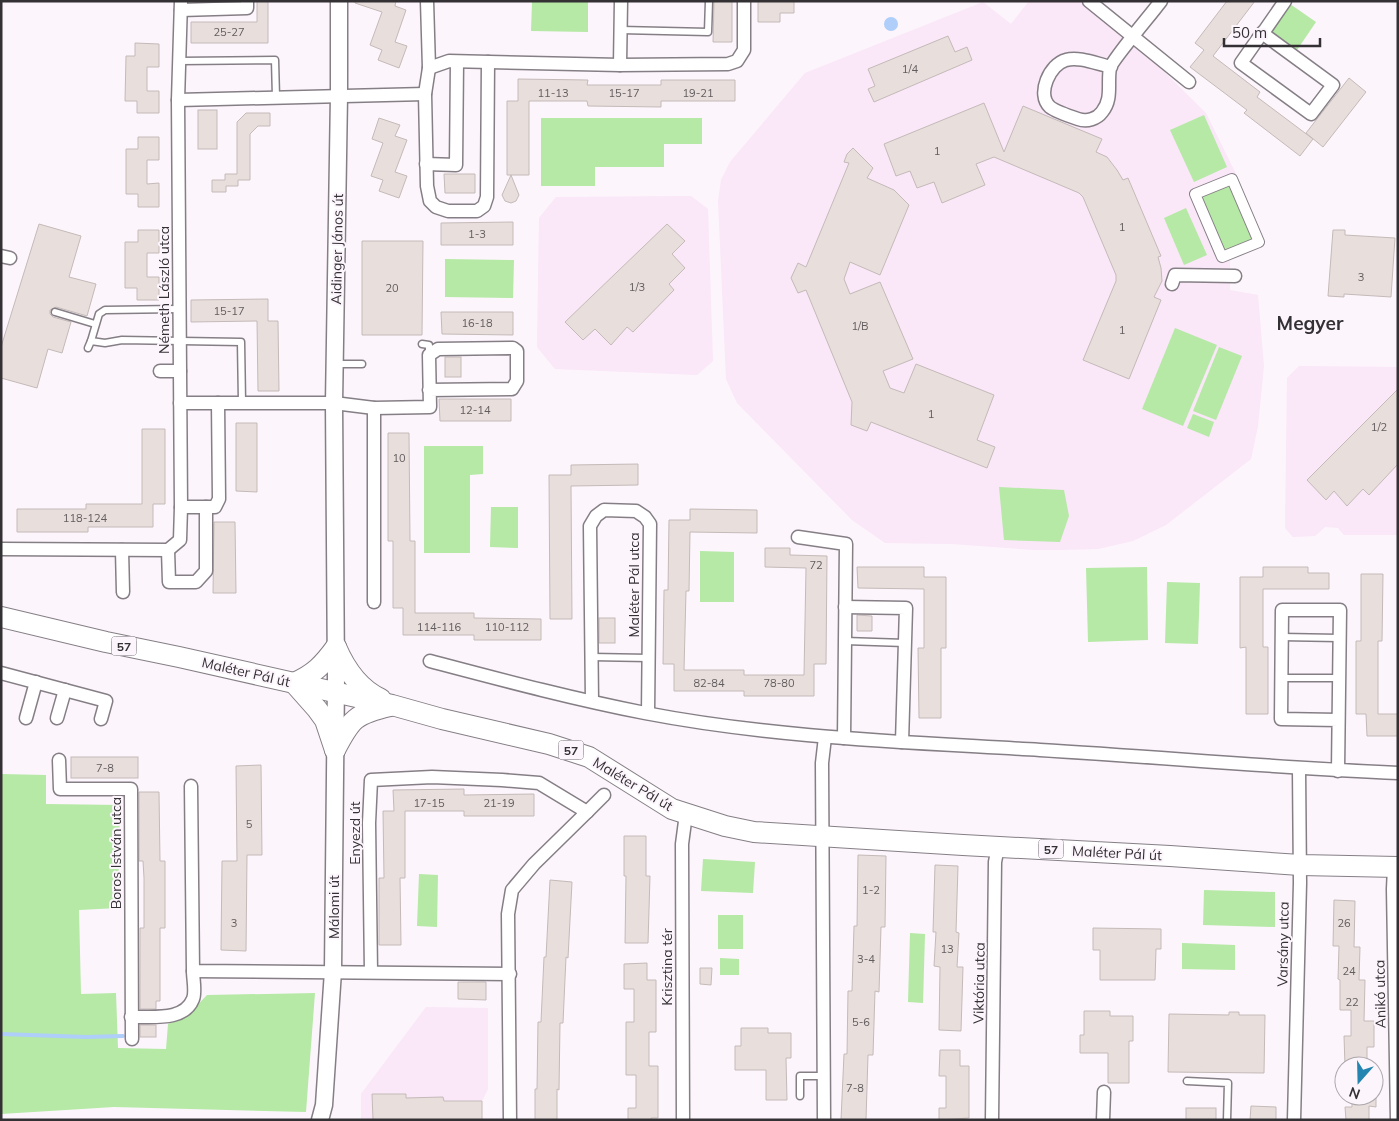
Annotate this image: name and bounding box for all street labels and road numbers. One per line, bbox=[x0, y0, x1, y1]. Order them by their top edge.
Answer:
street label: Aidinger János út bbox=[327, 193, 347, 305]
street label: Németh László utca bbox=[155, 226, 173, 354]
street label: Maléter Pál utca bbox=[625, 532, 643, 638]
road number: 57 bbox=[112, 636, 136, 656]
street label: Maléter Pál út bbox=[200, 653, 292, 691]
road number: 57 bbox=[558, 740, 584, 760]
street label: Maléter Pál út bbox=[590, 753, 676, 815]
street label: Boros István utca bbox=[107, 797, 125, 909]
street label: Enyezd út bbox=[346, 801, 364, 865]
road number: 57 bbox=[1038, 840, 1064, 859]
street label: Maléter Pál út bbox=[1072, 842, 1163, 864]
street label: Málomi út bbox=[325, 875, 343, 939]
street label: Varsány utca bbox=[1273, 901, 1293, 987]
street label: Krisztina tér bbox=[658, 927, 676, 1006]
street label: Viktória utca bbox=[969, 942, 989, 1024]
street label: Anikó utca bbox=[1370, 959, 1390, 1029]

